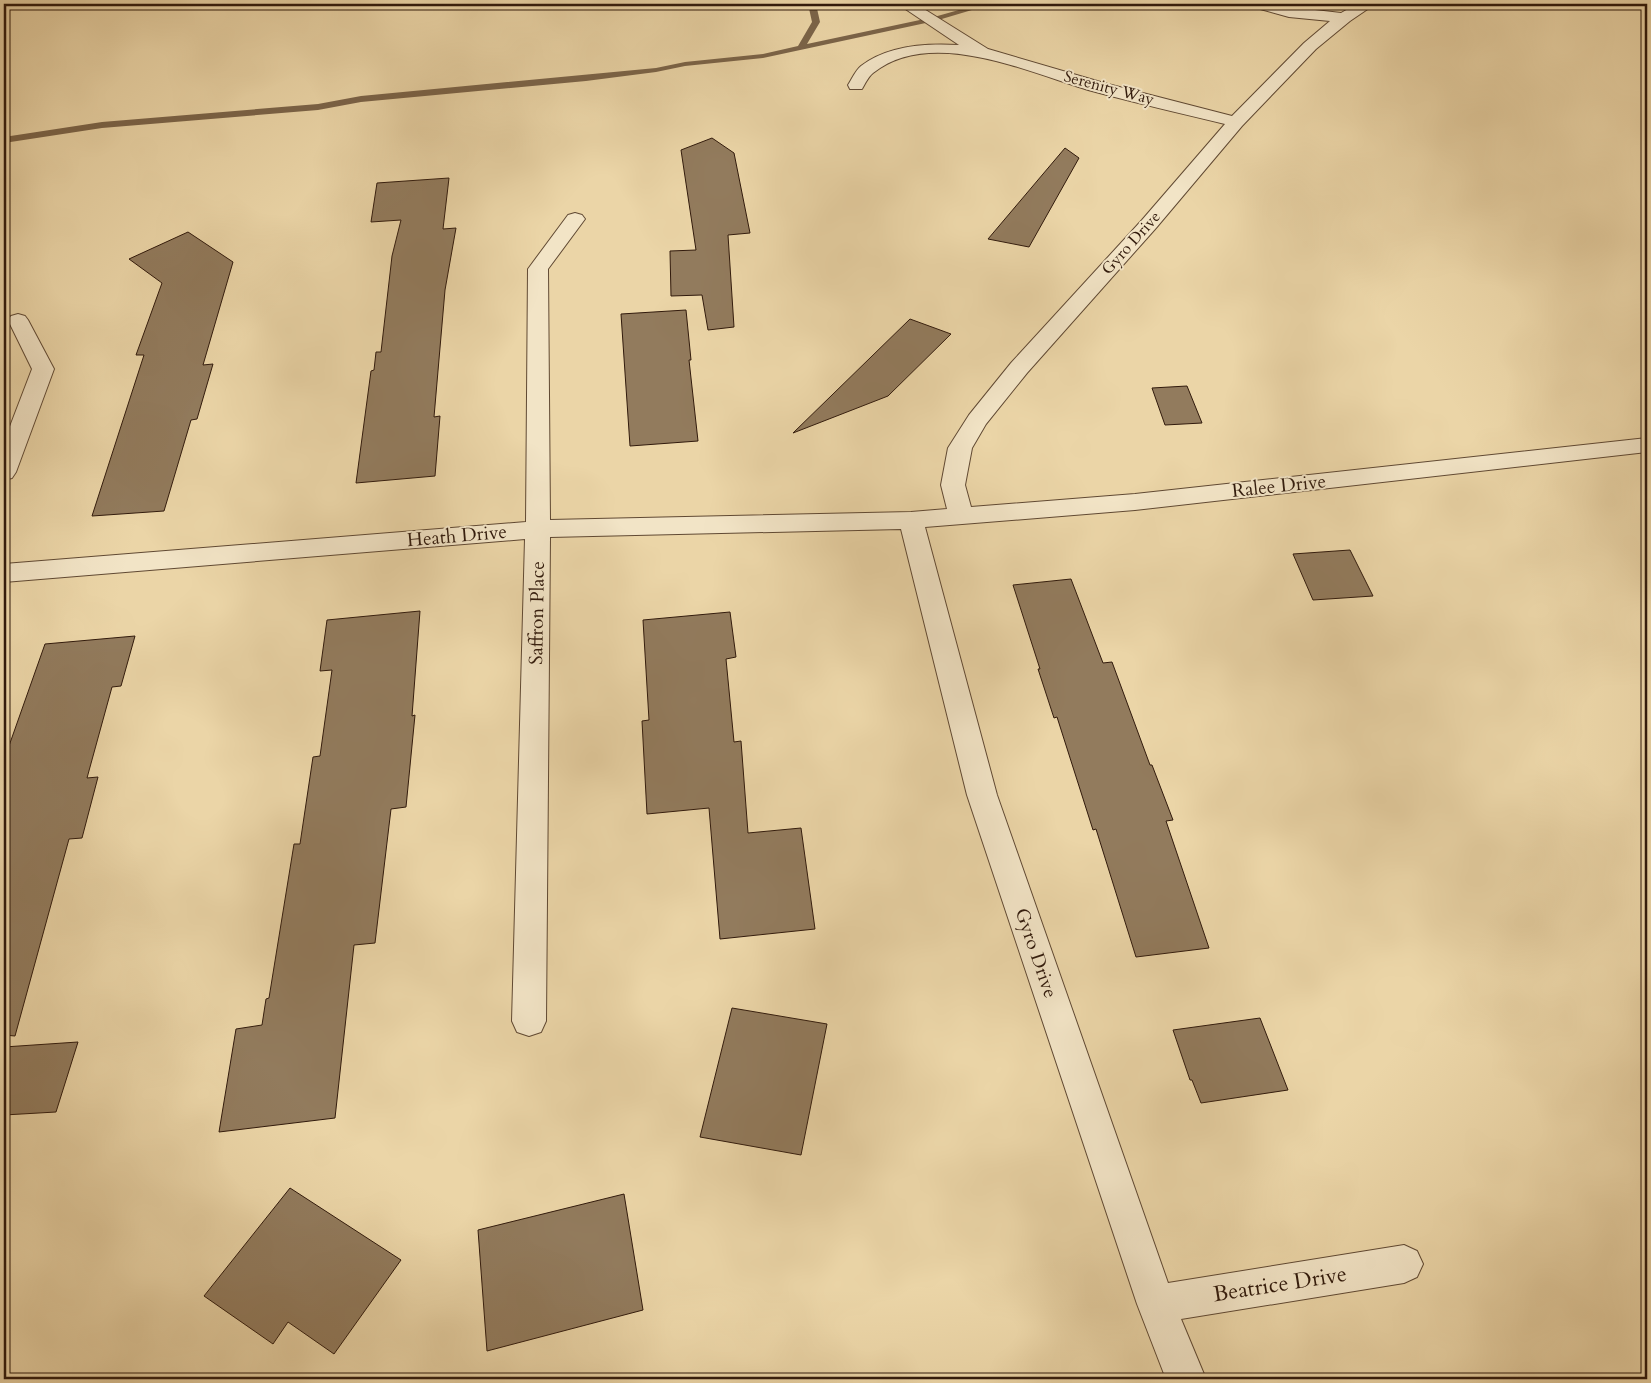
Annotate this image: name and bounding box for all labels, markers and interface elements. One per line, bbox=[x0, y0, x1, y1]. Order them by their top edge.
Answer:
street label: Serenity Way bbox=[1061, 65, 1157, 111]
street label: Gyro Drive bbox=[1097, 206, 1165, 280]
street label: Ralee Drive bbox=[1231, 468, 1327, 504]
street label: Heath Drive bbox=[406, 519, 508, 553]
street label: Saffron Place bbox=[523, 561, 551, 665]
street label: Gyro Drive bbox=[1009, 905, 1063, 1001]
street label: Beatrice Drive bbox=[1211, 1259, 1349, 1309]

